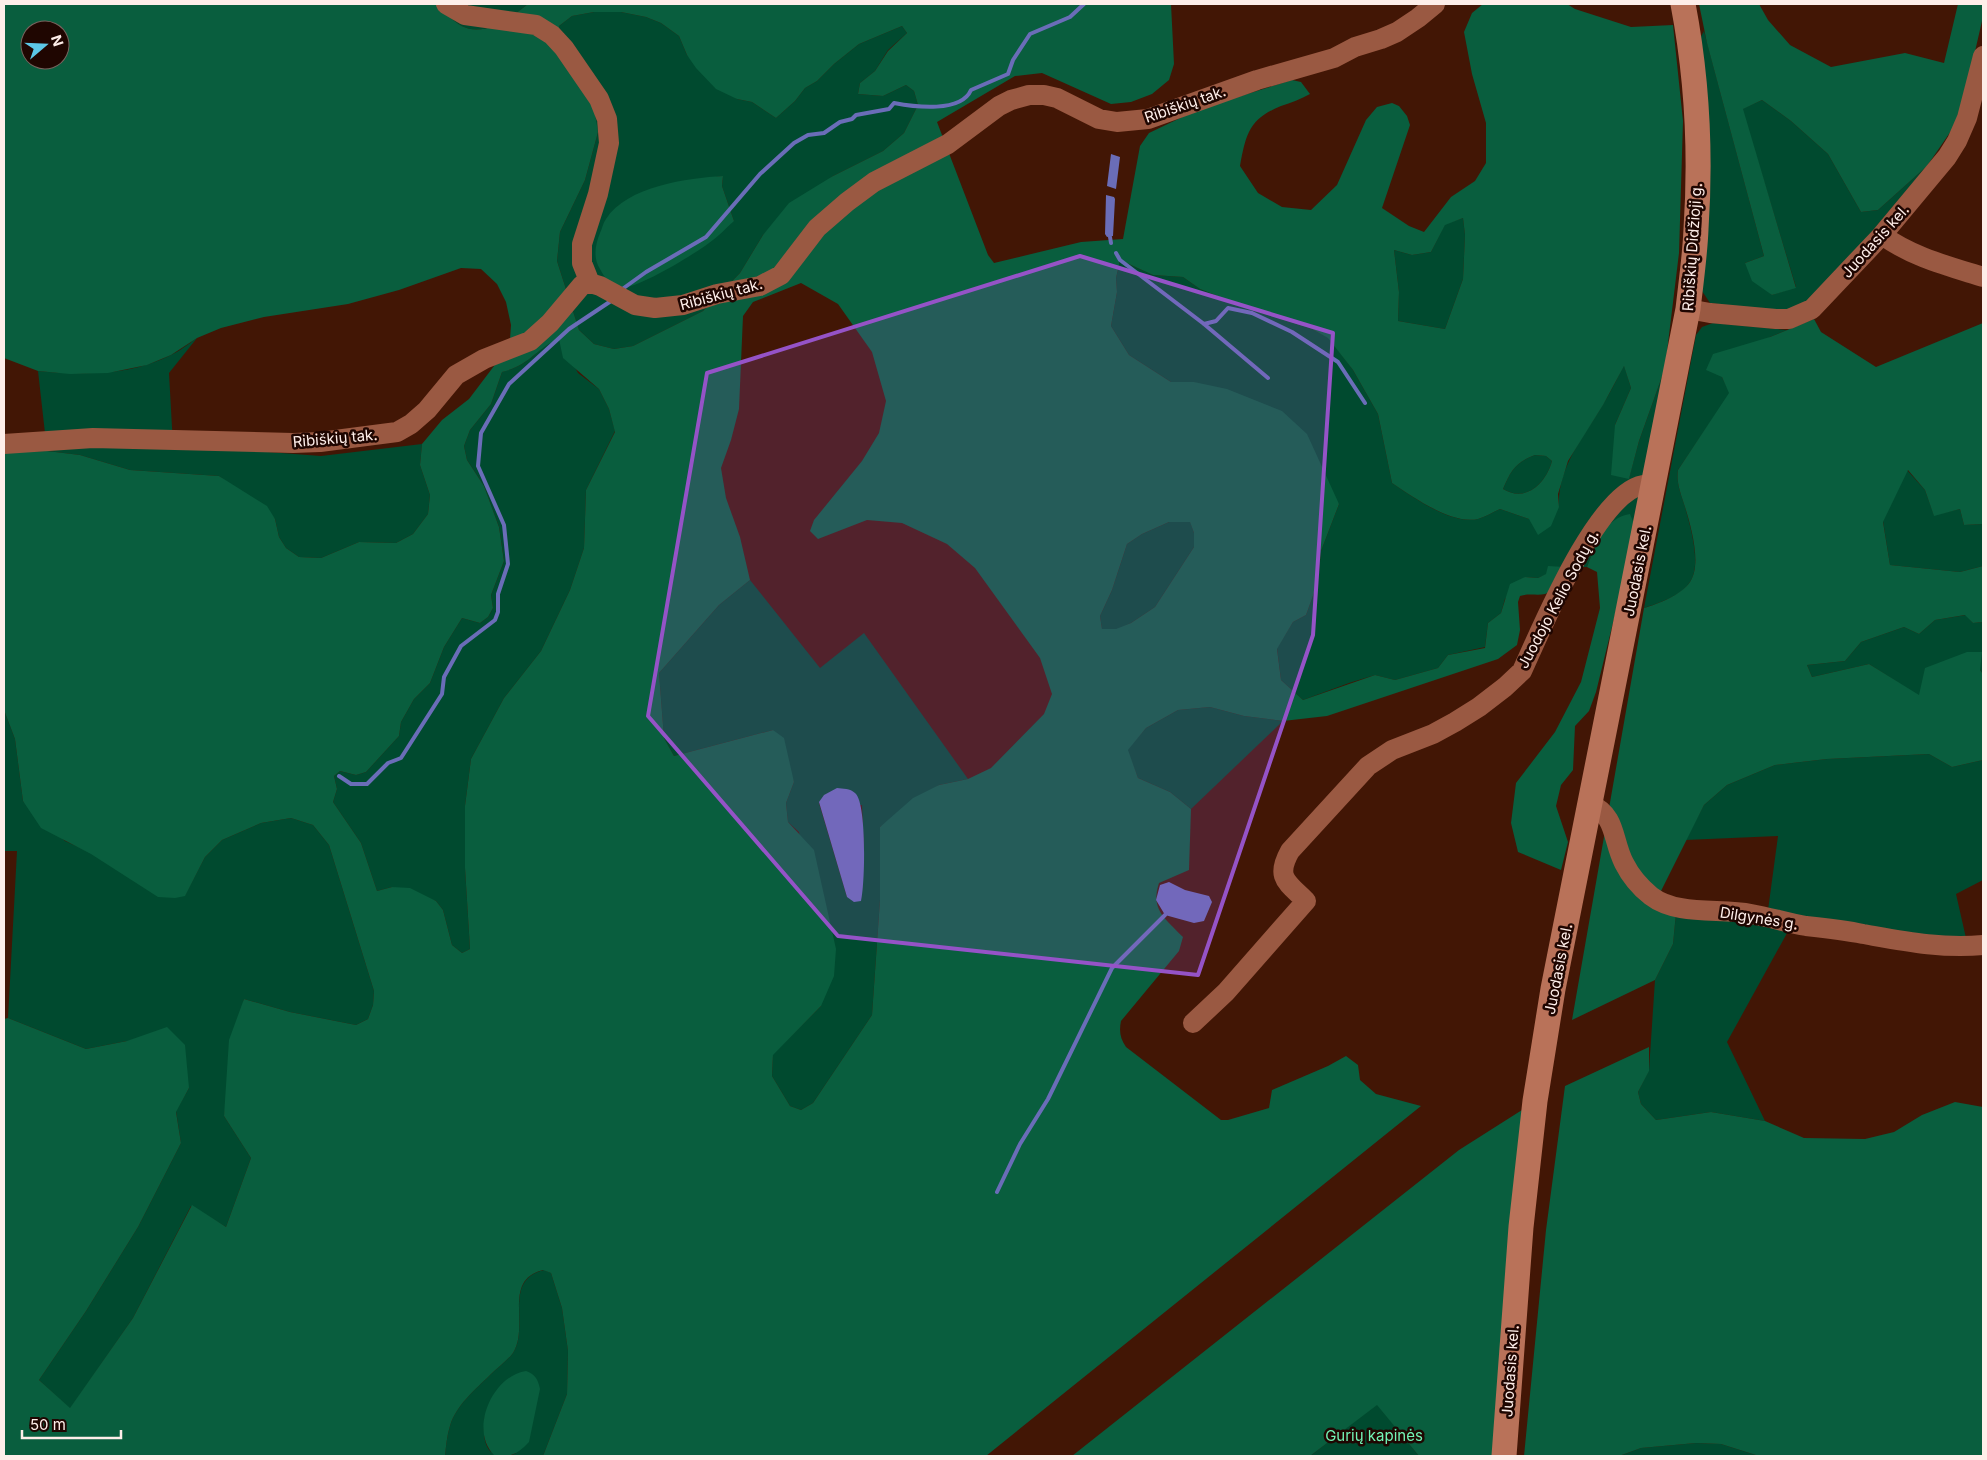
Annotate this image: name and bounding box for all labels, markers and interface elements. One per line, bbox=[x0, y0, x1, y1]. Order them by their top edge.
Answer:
north arrow bbox=[20, 20, 70, 70]
text: N bbox=[48, 33, 68, 48]
street label: Ribiškių tak. bbox=[1142, 81, 1228, 127]
street label: Ribiškių Didžioji g. bbox=[1678, 182, 1706, 312]
street label: Juodasis kel. bbox=[1837, 200, 1913, 282]
street label: Ribiškių tak. bbox=[678, 274, 764, 314]
street label: Ribiškių tak. bbox=[292, 425, 378, 451]
street label: Juodasis kel. bbox=[1619, 524, 1655, 618]
street label: Juodojo Kelio Sodų g. bbox=[1513, 526, 1603, 672]
street label: Dilgynės g. bbox=[1719, 902, 1799, 934]
street label: Juodasis kel. bbox=[1540, 922, 1576, 1016]
street label: Juodasis kel. bbox=[1497, 1324, 1523, 1418]
scale bar bbox=[22, 1408, 121, 1440]
text: 50 m bbox=[30, 1415, 66, 1434]
park label: Gurių kapinės bbox=[1325, 1426, 1423, 1445]

